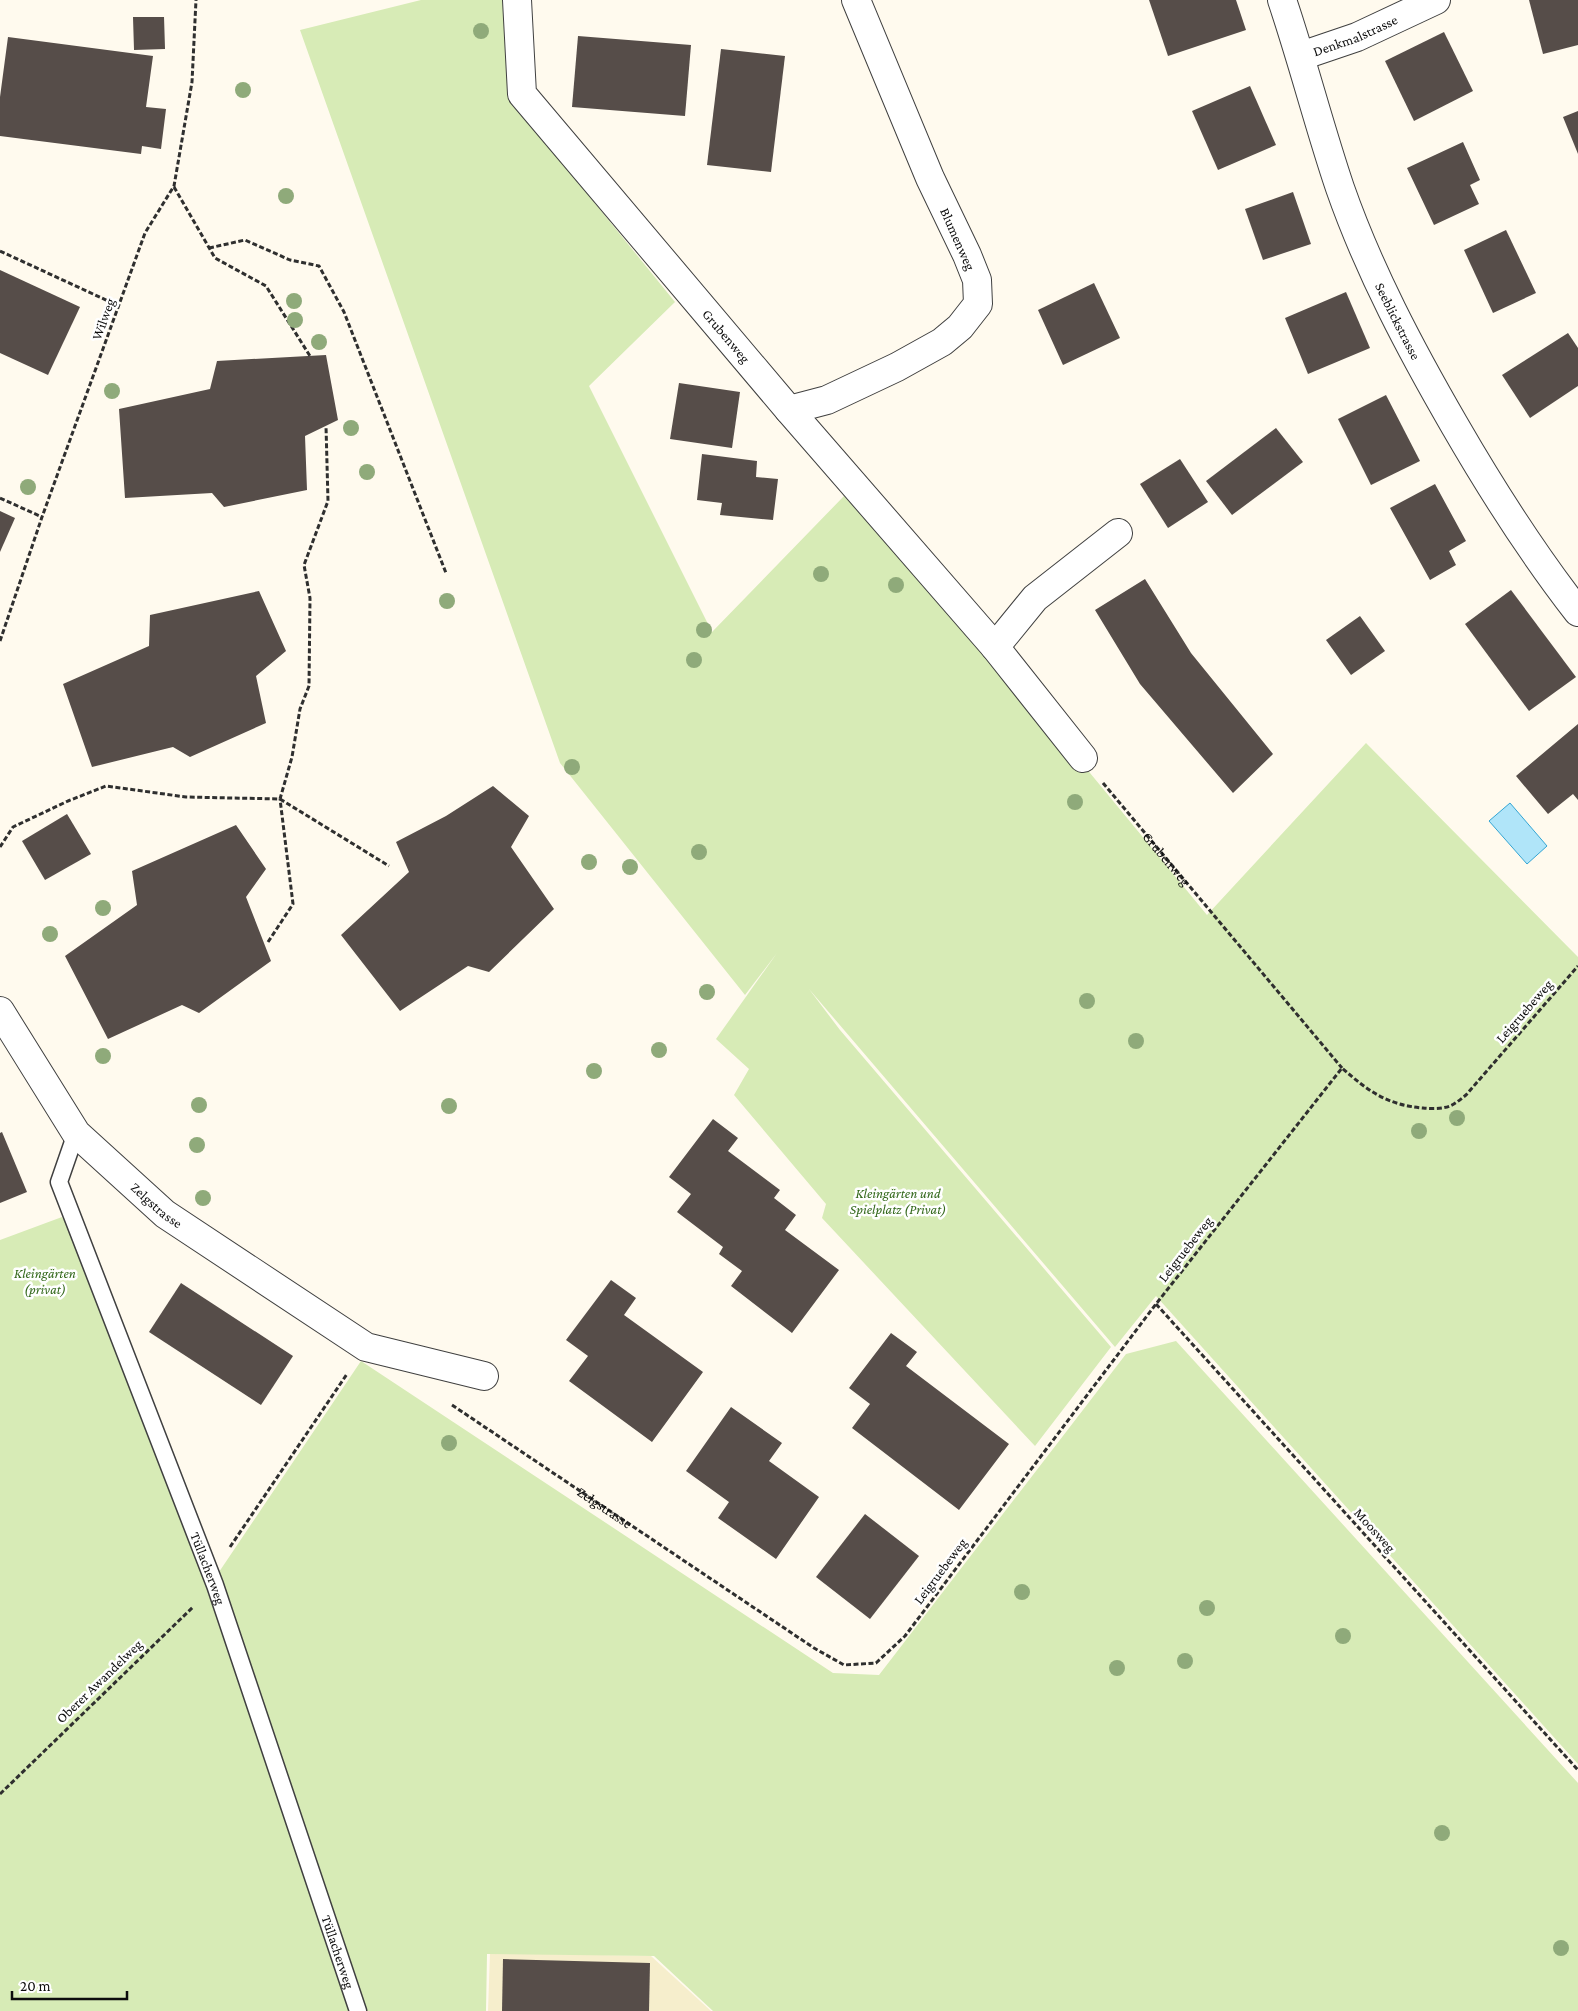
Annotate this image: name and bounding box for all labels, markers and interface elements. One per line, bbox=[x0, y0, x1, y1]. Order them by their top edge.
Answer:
street label: Denkmalstrasse bbox=[1311, 11, 1400, 59]
street label: Blumenweg bbox=[937, 205, 979, 273]
street label: Seeblickstrasse bbox=[1372, 280, 1424, 362]
street label: Wilweg bbox=[88, 296, 118, 342]
street label: Grubenweg bbox=[699, 306, 754, 366]
street label: Grubenweg bbox=[1140, 829, 1194, 889]
street label: Leigruebeweg bbox=[1492, 976, 1556, 1046]
street label: Zelgstrasse bbox=[128, 1179, 185, 1231]
park label: Kleingärten und Spielplatz (Privat) bbox=[850, 1185, 946, 1218]
street label: Leigruebeweg bbox=[1155, 1213, 1216, 1285]
park label: Kleingärten (privat) bbox=[14, 1265, 76, 1298]
street label: Zelgstrasse bbox=[574, 1484, 635, 1532]
street label: Moosweg bbox=[1351, 1505, 1399, 1556]
street label: Tüllacherweg bbox=[187, 1530, 229, 1607]
street label: Leigruebeweg bbox=[910, 1535, 970, 1607]
street label: Oberer Awandelweg bbox=[53, 1636, 145, 1726]
street label: Tüllacherweg bbox=[318, 1913, 358, 1991]
scale bar bbox=[12, 1968, 128, 2000]
text: 20 m bbox=[20, 1978, 51, 1994]

